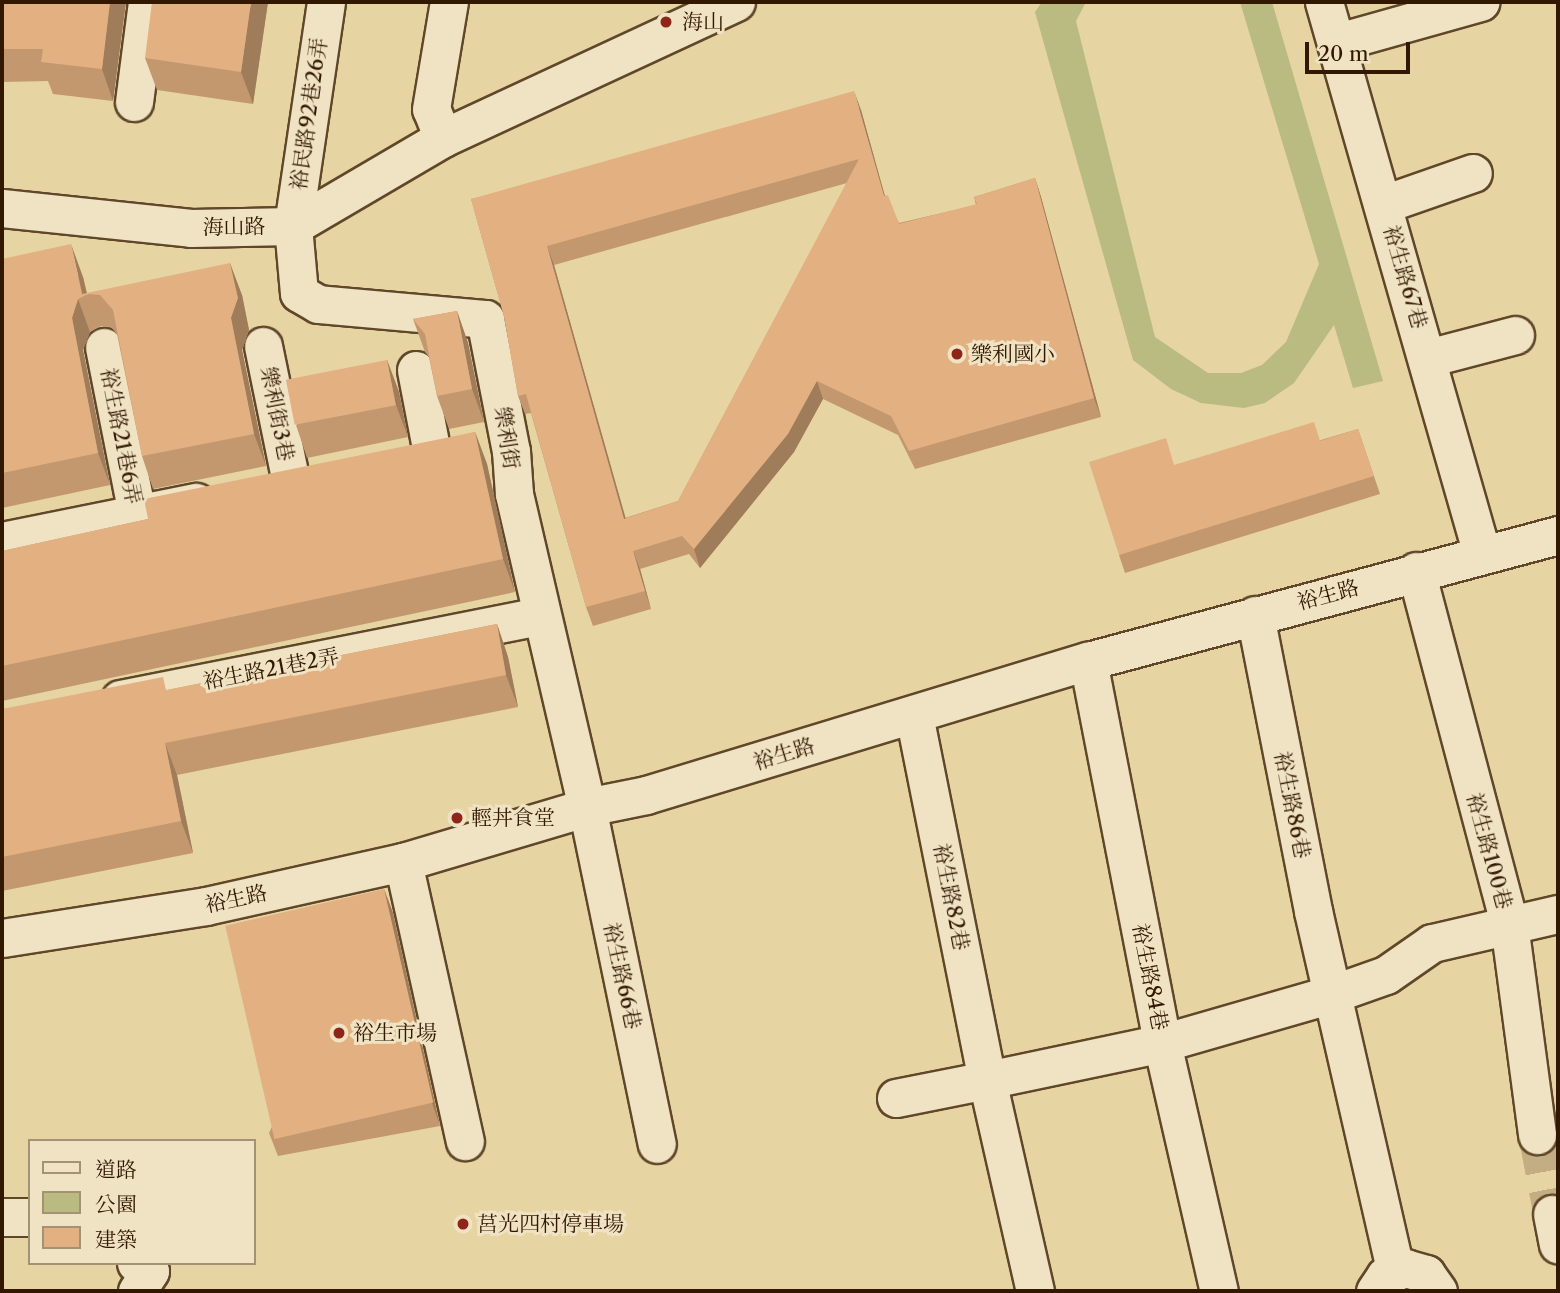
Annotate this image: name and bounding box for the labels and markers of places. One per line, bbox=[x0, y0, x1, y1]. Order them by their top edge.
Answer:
place label: 海山 bbox=[682, 9, 724, 35]
marker: 海山 bbox=[656, 12, 676, 32]
place label: 樂利國小 bbox=[971, 341, 1055, 367]
marker: 樂利國小 bbox=[949, 346, 965, 362]
place label: 輕丼食堂 bbox=[471, 805, 555, 831]
marker: 輕丼食堂 bbox=[449, 810, 465, 826]
place label: 裕生市場 bbox=[353, 1020, 437, 1046]
marker: 裕生市場 bbox=[331, 1025, 347, 1041]
place label: 莒光四村停車場 bbox=[477, 1211, 624, 1237]
marker: 莒光四村停車場 bbox=[455, 1216, 471, 1232]

